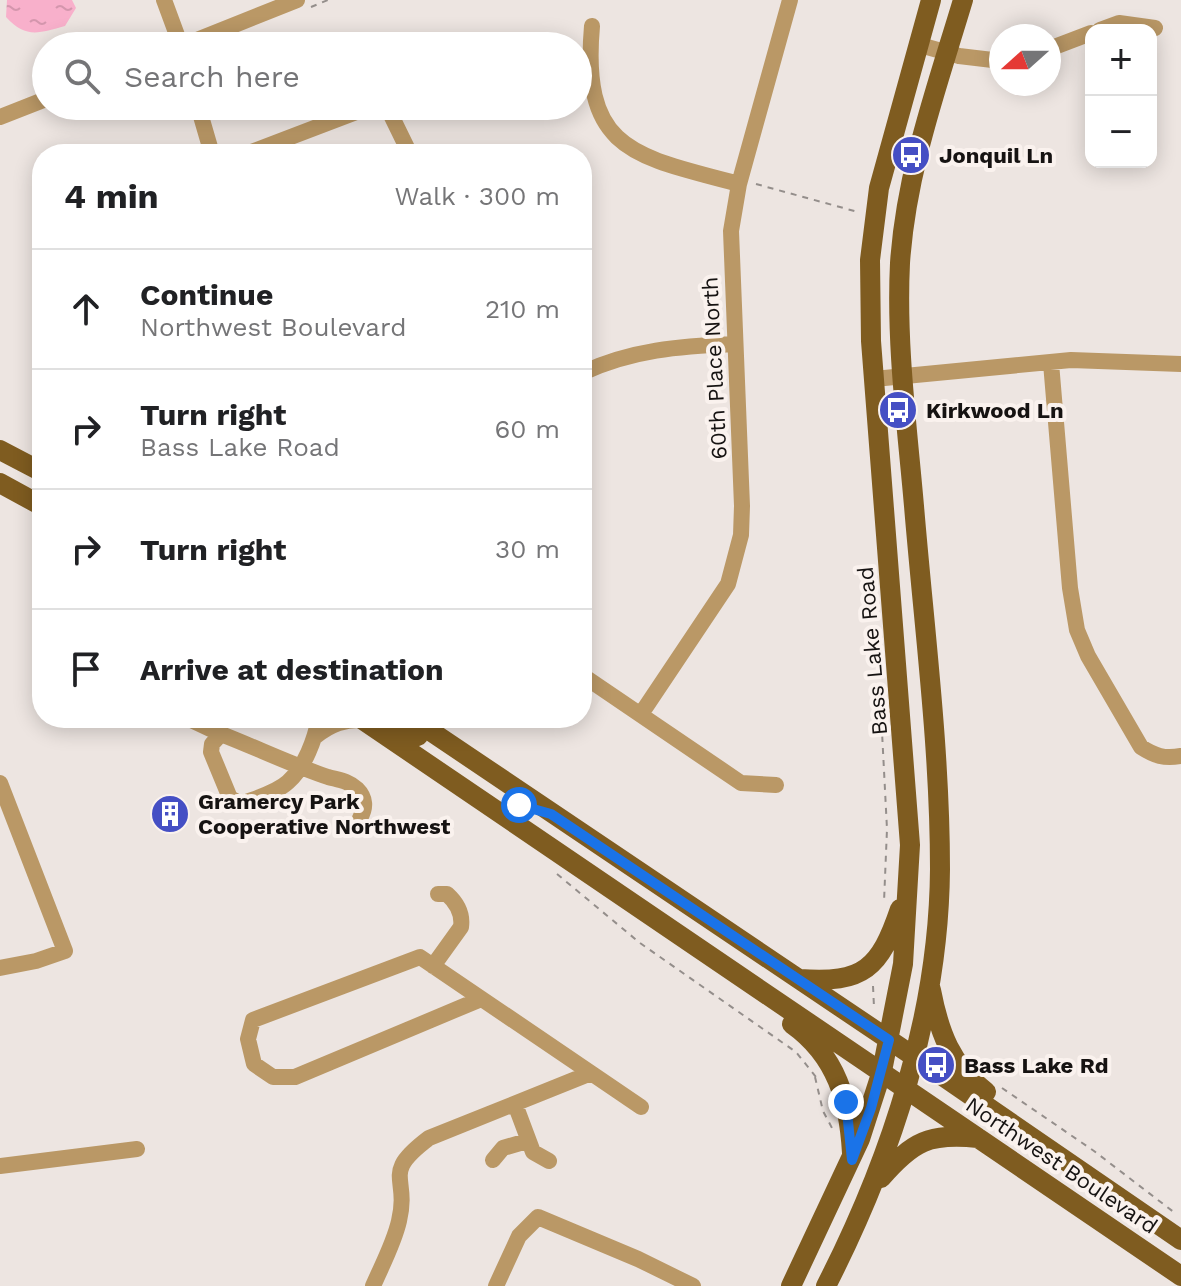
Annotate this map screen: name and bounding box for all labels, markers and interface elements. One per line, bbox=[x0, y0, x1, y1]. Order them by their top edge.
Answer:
north arrow bbox=[989, 24, 1061, 96]
map controls bbox=[1085, 24, 1157, 168]
button: + bbox=[1085, 24, 1157, 96]
search box bbox=[32, 32, 592, 120]
icon: search bbox=[60, 54, 104, 98]
text: Search here bbox=[124, 59, 300, 94]
button: − bbox=[1085, 96, 1157, 168]
bus stop icon: Jonquil Ln bbox=[890, 134, 932, 176]
place label: Jonquil Ln bbox=[939, 143, 1053, 168]
text: 4 min bbox=[64, 176, 159, 216]
text: Walk · 300 m bbox=[394, 181, 560, 211]
street label: 60th Place North bbox=[697, 276, 732, 460]
text: Continue bbox=[140, 277, 273, 312]
icon: ahead bbox=[64, 287, 108, 331]
text: 210 m bbox=[485, 294, 560, 324]
text: Northwest Boulevard bbox=[140, 312, 406, 342]
bus stop icon: Kirkwood Ln bbox=[877, 389, 919, 431]
text: Turn right bbox=[140, 397, 286, 432]
place label: Kirkwood Ln bbox=[926, 398, 1064, 423]
icon: right bbox=[64, 407, 108, 451]
text: 60 m bbox=[494, 414, 560, 444]
text: Bass Lake Road bbox=[140, 432, 340, 462]
icon: right bbox=[64, 527, 108, 571]
text: Turn right bbox=[140, 532, 286, 567]
text: 30 m bbox=[495, 534, 560, 564]
street label: Bass Lake Road bbox=[853, 566, 892, 736]
icon: arrive bbox=[64, 647, 108, 691]
text: Arrive at destination bbox=[140, 652, 444, 687]
route start bbox=[501, 787, 537, 823]
place label: Gramercy Park Cooperative Northwest bbox=[198, 789, 451, 839]
building icon: Gramercy Park Cooperative Northwest bbox=[149, 793, 191, 835]
bus stop icon: Bass Lake Rd bbox=[915, 1044, 957, 1086]
place label: Bass Lake Rd bbox=[964, 1053, 1108, 1078]
route end bbox=[828, 1084, 864, 1120]
street label: Northwest Boulevard bbox=[961, 1092, 1162, 1239]

